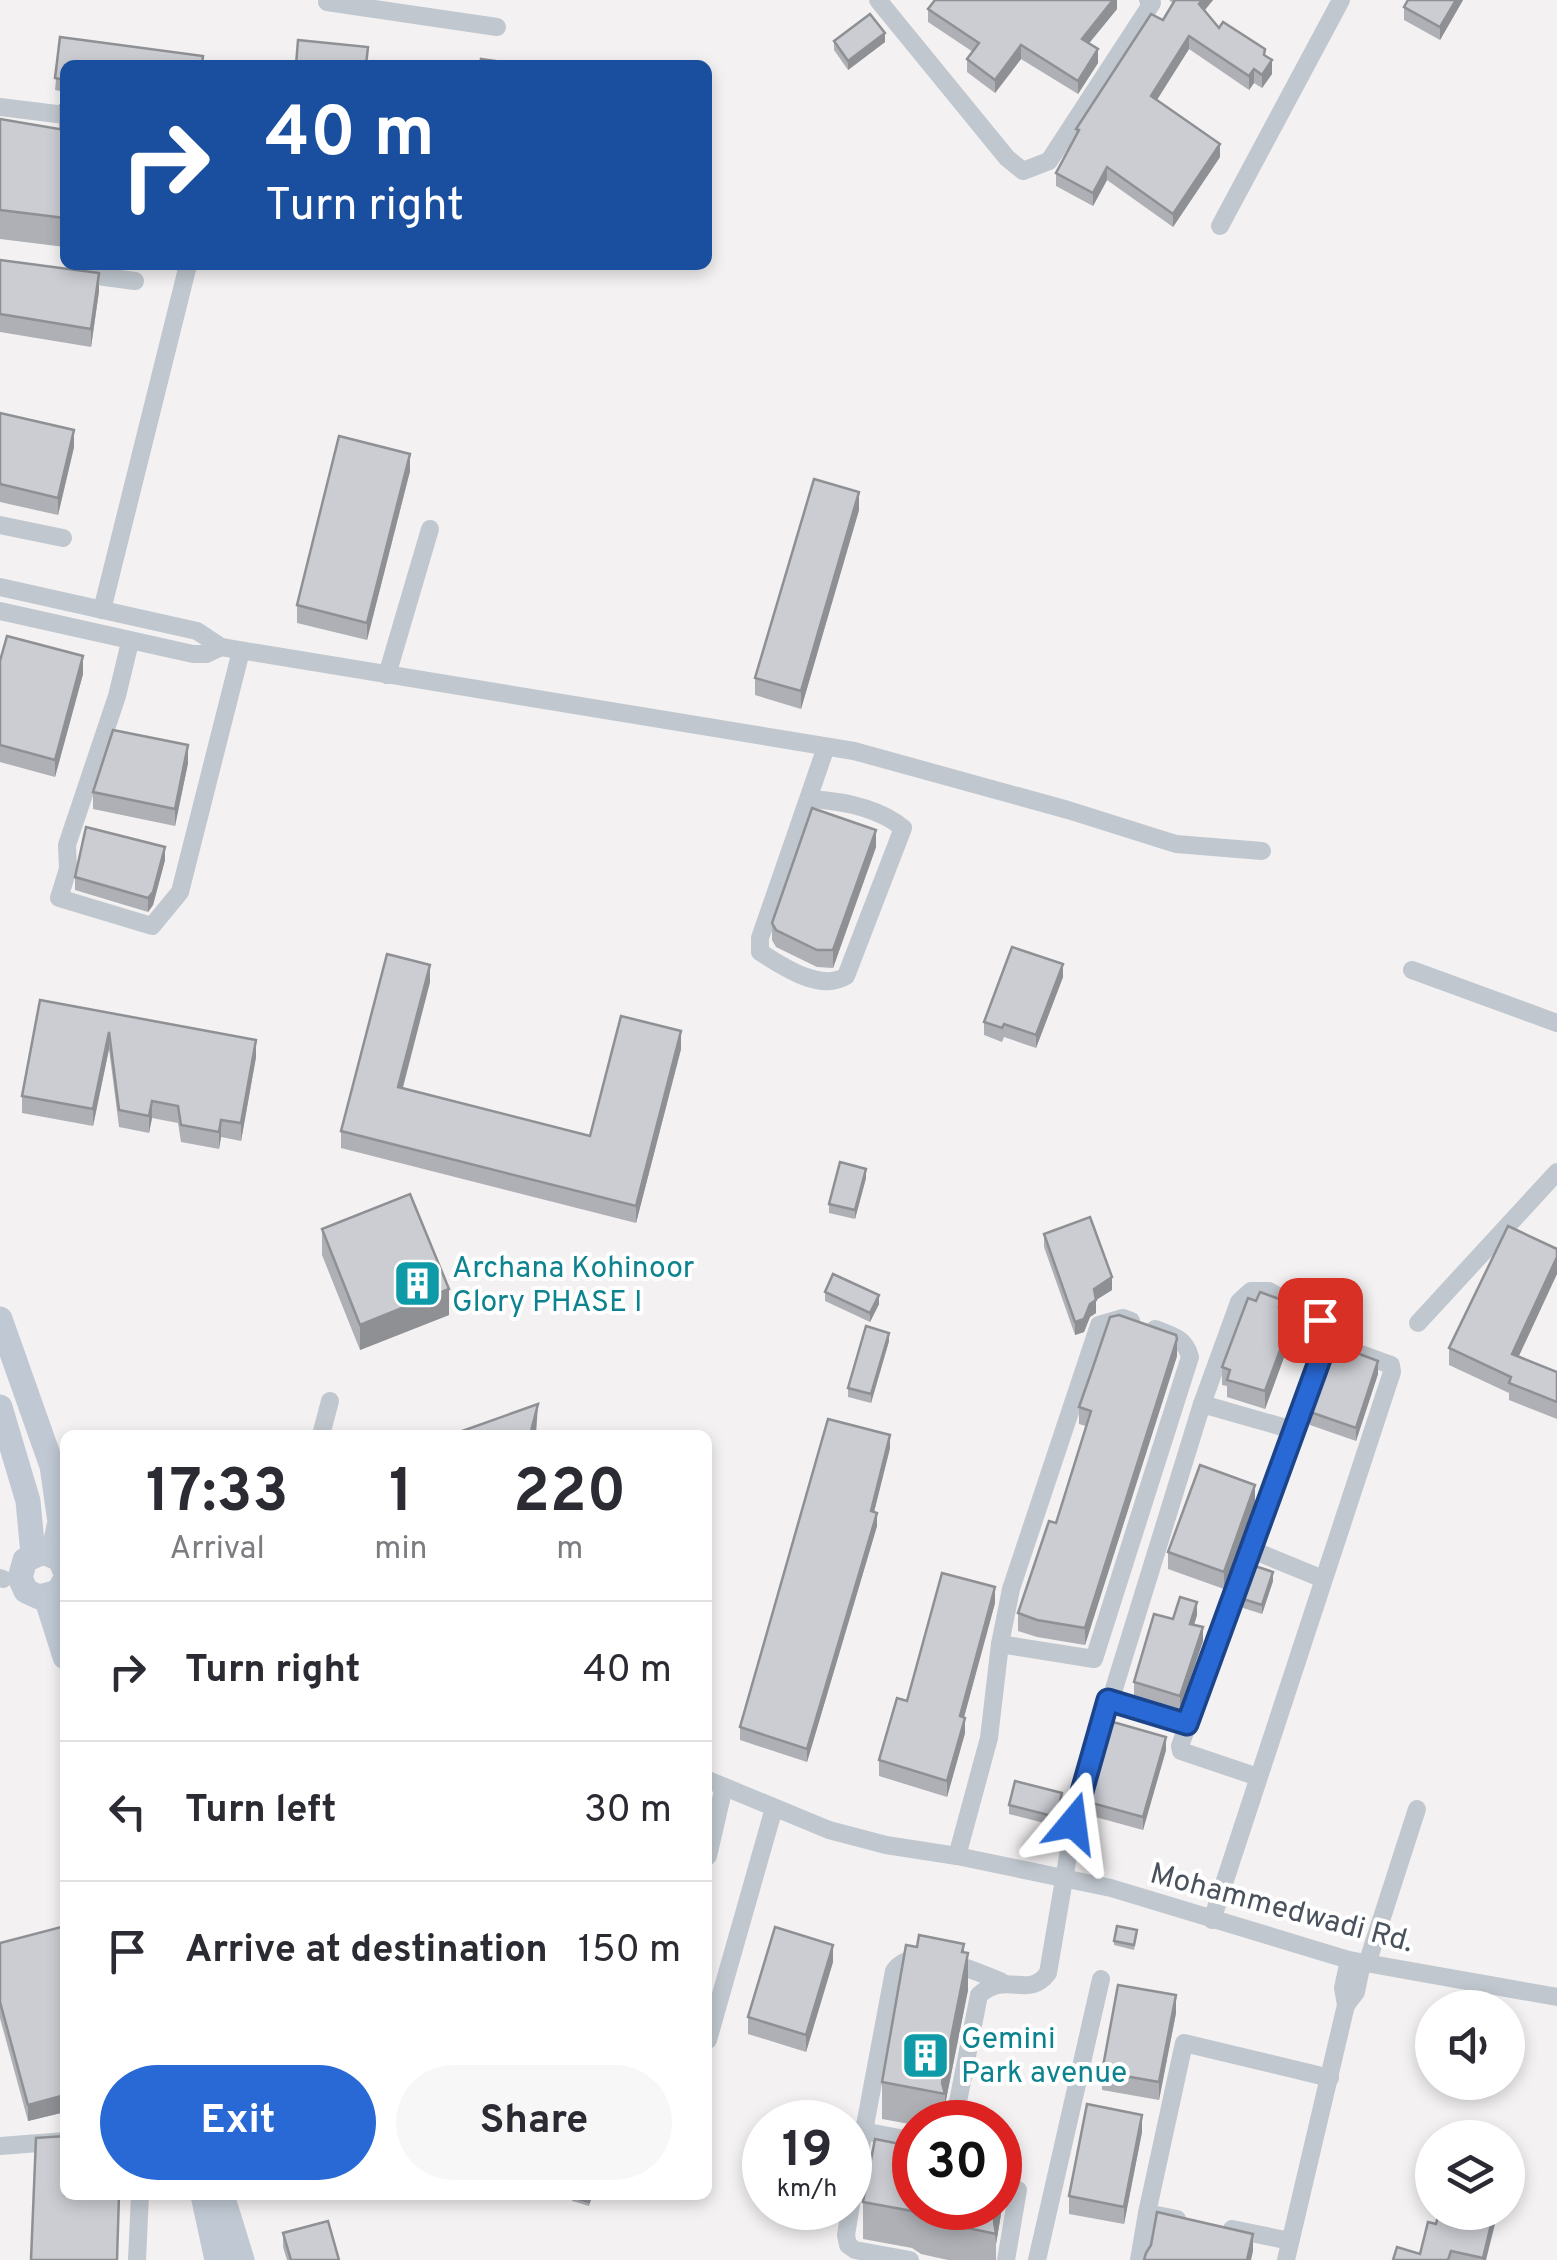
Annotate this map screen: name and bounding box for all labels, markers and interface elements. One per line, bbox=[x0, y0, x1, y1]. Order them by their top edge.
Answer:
text: 40 m bbox=[265, 92, 435, 181]
icon: right bbox=[100, 100, 230, 230]
text: Turn right bbox=[265, 179, 464, 236]
place label: Archana Kohinoor Glory PHASE I bbox=[452, 1251, 695, 1322]
building icon: Archana Kohinoor Glory PHASE I bbox=[391, 1258, 443, 1310]
pin bbox=[1278, 1278, 1363, 1363]
icon: arrive bbox=[1293, 1293, 1348, 1348]
text: 17:33 bbox=[146, 1457, 289, 1533]
text: 1 bbox=[389, 1457, 413, 1533]
text: 220 bbox=[513, 1457, 626, 1533]
text: Arrival bbox=[169, 1530, 265, 1570]
text: min bbox=[374, 1530, 428, 1570]
text: m bbox=[556, 1530, 583, 1570]
icon: right bbox=[100, 1644, 155, 1699]
text: Turn right bbox=[185, 1647, 360, 1696]
text: 40 m bbox=[583, 1647, 672, 1696]
position arrow bbox=[1021, 1771, 1125, 1875]
icon: left bbox=[100, 1784, 155, 1839]
text: Turn left bbox=[185, 1787, 337, 1836]
text: 30 m bbox=[584, 1787, 672, 1836]
street label: Mohammedwadi Rd. bbox=[1146, 1856, 1417, 1962]
icon: arrive bbox=[100, 1924, 155, 1979]
text: Arrive at destination bbox=[185, 1927, 548, 1976]
text: 150 m bbox=[578, 1927, 681, 1976]
map controls bbox=[1415, 1990, 1525, 2230]
button: sound bbox=[1415, 1990, 1525, 2100]
place label: Gemini Park avenue bbox=[961, 2022, 1127, 2093]
building icon: Gemini Park avenue bbox=[900, 2029, 952, 2081]
button: Exit bbox=[100, 2065, 376, 2180]
button: Share bbox=[396, 2065, 672, 2180]
speed limit sign: 30 bbox=[892, 2100, 1022, 2230]
button: layers bbox=[1415, 2120, 1525, 2230]
text: 19 bbox=[782, 2121, 832, 2184]
text: km/h bbox=[777, 2174, 837, 2206]

